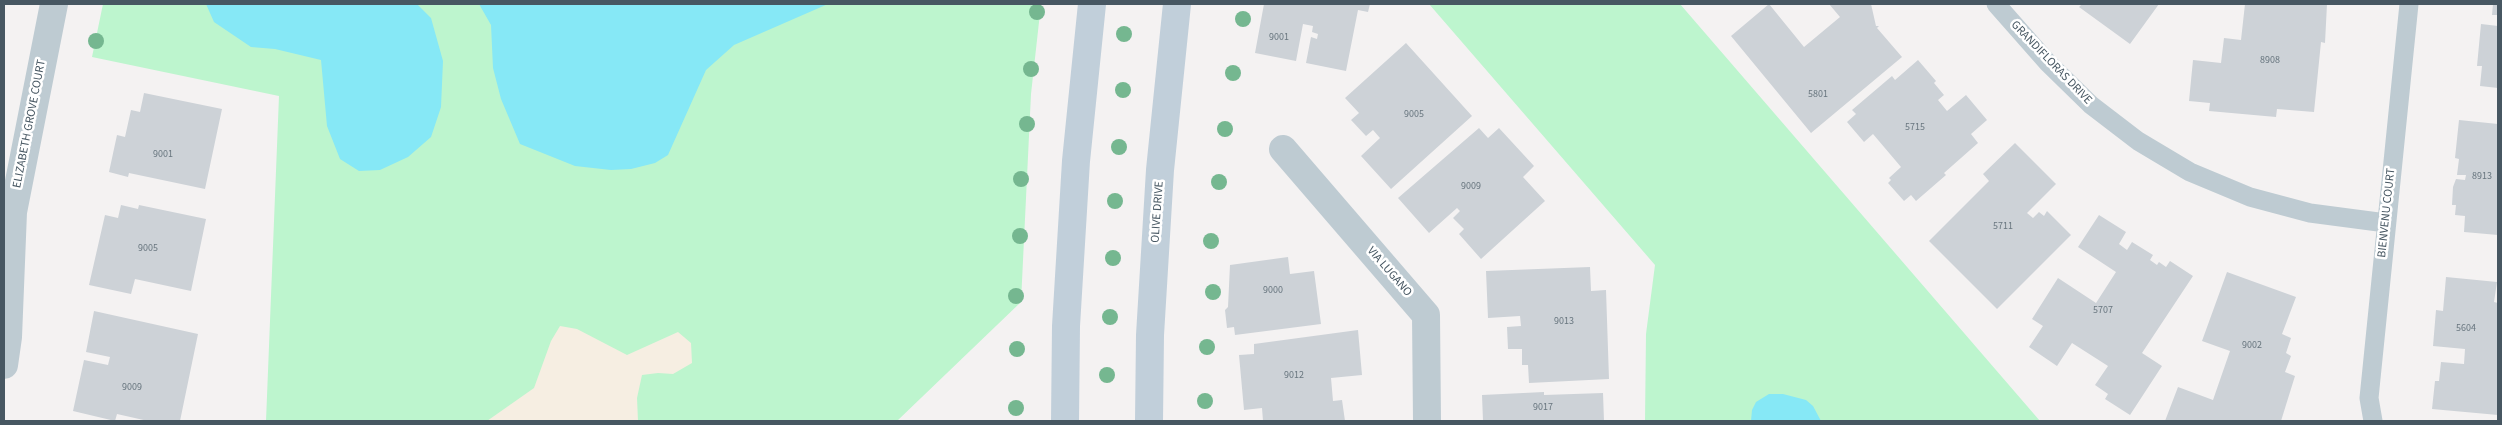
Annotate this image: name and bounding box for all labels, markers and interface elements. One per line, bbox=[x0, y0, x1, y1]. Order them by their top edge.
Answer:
street label: GRANDIFLORAS DRIVE bbox=[2007, 18, 2095, 108]
house number: 9001 bbox=[1269, 32, 1289, 44]
house number: 8908 bbox=[2260, 55, 2280, 67]
street label: ELIZABETH GROVE COURT bbox=[10, 59, 50, 189]
house number: 5801 bbox=[1808, 89, 1828, 101]
house number: 9005 bbox=[1404, 109, 1424, 121]
house number: 5715 bbox=[1905, 122, 1925, 134]
house number: 9001 bbox=[153, 149, 173, 161]
street label: BIENVENU COURT bbox=[2375, 167, 2399, 259]
house number: 8913 bbox=[2472, 171, 2492, 183]
street label: OLIVE DRIVE bbox=[1149, 181, 1167, 243]
house number: 9009 bbox=[1461, 181, 1481, 193]
house number: 5711 bbox=[1993, 221, 2013, 233]
house number: 9005 bbox=[138, 243, 158, 255]
street label: VIA LUGANO bbox=[1364, 244, 1414, 300]
house number: 9000 bbox=[1263, 285, 1283, 297]
house number: 5707 bbox=[2093, 305, 2113, 317]
house number: 9013 bbox=[1554, 316, 1574, 328]
house number: 5604 bbox=[2456, 323, 2476, 335]
house number: 9002 bbox=[2242, 340, 2262, 352]
house number: 9012 bbox=[1284, 370, 1304, 382]
house number: 9009 bbox=[122, 382, 142, 394]
house number: 9017 bbox=[1533, 402, 1553, 414]

